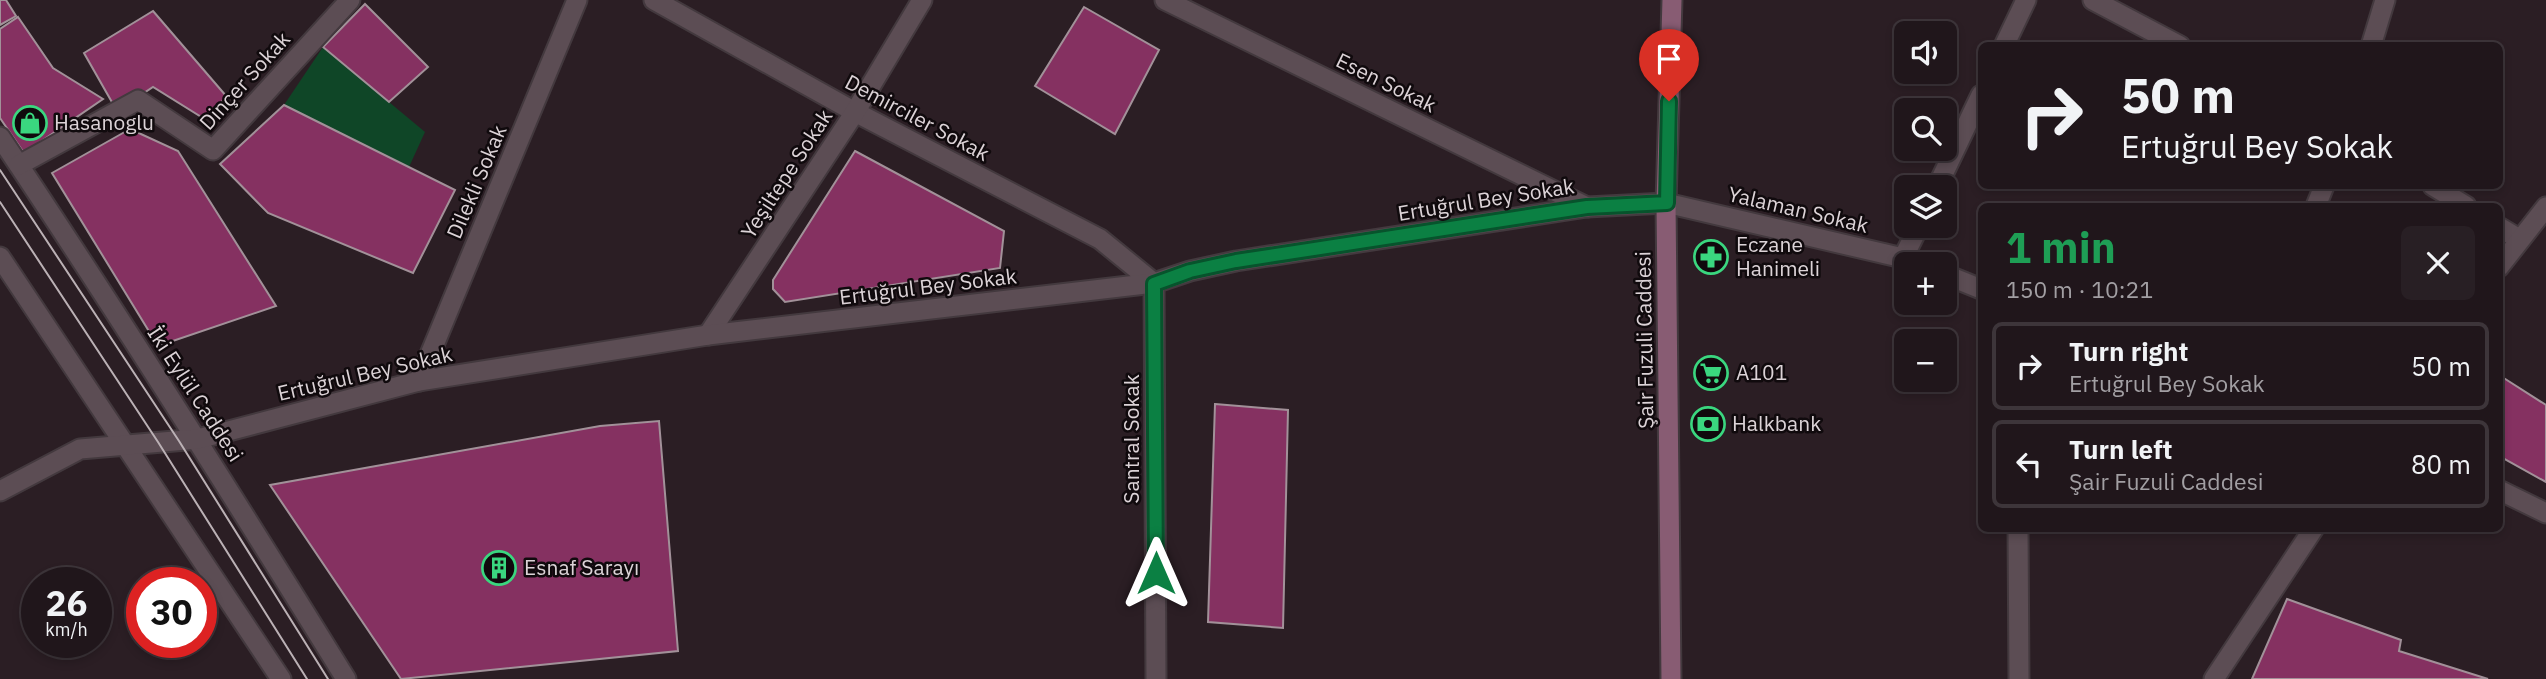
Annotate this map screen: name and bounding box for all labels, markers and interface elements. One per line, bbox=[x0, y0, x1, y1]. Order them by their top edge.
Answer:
map controls bbox=[1894, 21, 1957, 392]
button: sound bbox=[1894, 21, 1957, 84]
street label: Dinçer Sokak bbox=[193, 25, 296, 135]
pin bbox=[1639, 29, 1699, 101]
icon: arrive bbox=[1650, 40, 1688, 78]
street label: Esen Sokak bbox=[1332, 46, 1441, 118]
text: 50 m bbox=[2121, 63, 2235, 126]
street label: Demirciler Sokak bbox=[840, 67, 995, 167]
icon: right bbox=[2006, 70, 2097, 161]
button: search bbox=[1894, 98, 1957, 161]
street label: Yeşiltepe Sokak bbox=[734, 103, 838, 243]
shop icon: Hasanoglu bbox=[11, 104, 49, 142]
place label: Hasanoglu bbox=[54, 108, 154, 136]
street label: Dilekli Sokak bbox=[440, 121, 513, 243]
text: Ertuğrul Bey Sokak bbox=[2121, 125, 2393, 167]
street label: Ertuğrul Bey Sokak bbox=[1395, 171, 1576, 227]
button: layers bbox=[1894, 175, 1957, 238]
street label: Yalaman Sokak bbox=[1725, 179, 1871, 239]
text: 1 min bbox=[2006, 220, 2116, 275]
button: close bbox=[2401, 226, 2475, 300]
place label: Eczane Hanimeli bbox=[1736, 230, 1820, 282]
pharmacy icon: Eczane Hanimeli bbox=[1692, 238, 1730, 276]
street label: Şair Fuzuli Caddesi bbox=[1628, 251, 1660, 429]
button: + bbox=[1894, 252, 1957, 315]
street label: Ertuğrul Bey Sokak bbox=[838, 261, 1018, 311]
text: 150 m · 10:21 bbox=[2006, 274, 2153, 304]
street label: İki Eylül Caddesi bbox=[142, 320, 250, 467]
button: − bbox=[1894, 329, 1957, 392]
text: Turn right bbox=[2069, 334, 2188, 368]
street label: Ertuğrul Bey Sokak bbox=[275, 339, 455, 407]
icon: right bbox=[2010, 347, 2048, 385]
text: 50 m bbox=[2411, 349, 2471, 383]
supermarket icon: A101 bbox=[1692, 354, 1730, 392]
place label: A101 bbox=[1736, 358, 1787, 386]
text: Ertuğrul Bey Sokak bbox=[2069, 368, 2265, 398]
street label: Santral Sokak bbox=[1117, 374, 1145, 504]
bank icon: Halkbank bbox=[1689, 405, 1727, 443]
place label: Halkbank bbox=[1732, 409, 1821, 437]
text: Turn left bbox=[2069, 432, 2172, 466]
icon: left bbox=[2010, 445, 2048, 483]
text: 80 m bbox=[2411, 447, 2471, 481]
text: Şair Fuzuli Caddesi bbox=[2069, 466, 2264, 496]
position arrow bbox=[1119, 536, 1193, 610]
building icon: Esnaf Sarayı bbox=[480, 549, 518, 587]
place label: Esnaf Sarayı bbox=[524, 553, 639, 581]
speed limit sign: 30 bbox=[126, 567, 217, 658]
text: 26 bbox=[45, 580, 88, 626]
text: km/h bbox=[45, 618, 88, 641]

